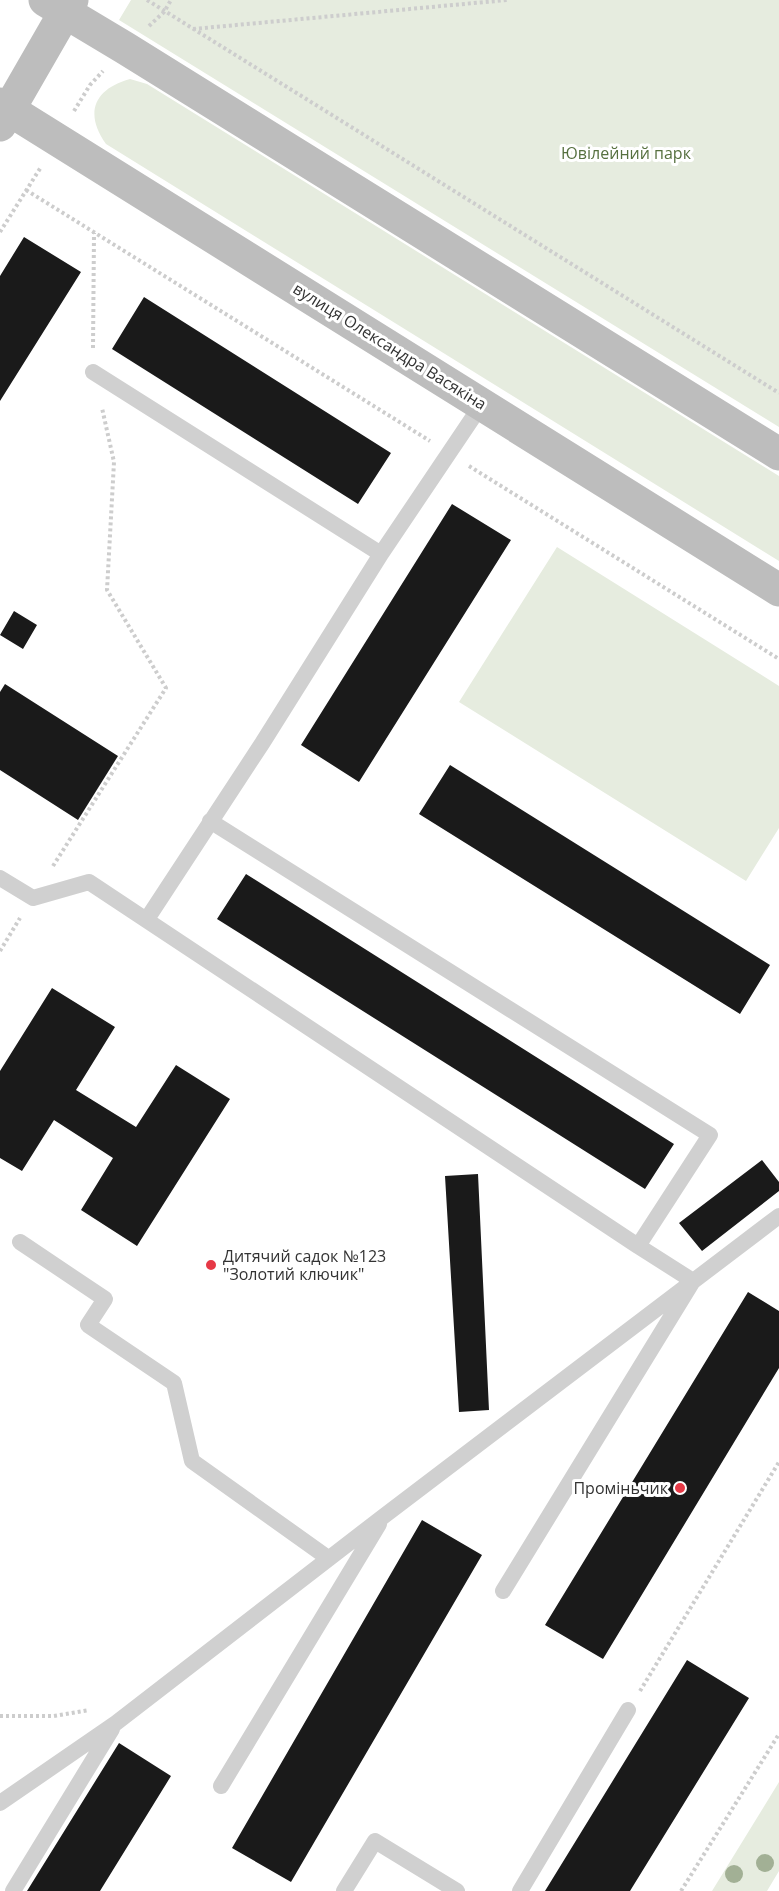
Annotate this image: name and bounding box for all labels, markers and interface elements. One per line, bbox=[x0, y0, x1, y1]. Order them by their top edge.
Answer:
park label: Ювілейний парк bbox=[561, 142, 692, 164]
street label: вулиця Олександра Васякіна bbox=[289, 277, 491, 415]
place label: Дитячий садок №123 "Золотий ключик" bbox=[223, 1245, 386, 1285]
marker: Дитячий садок №123 "Золотий ключик" bbox=[204, 1258, 218, 1272]
place label: Проміньчик bbox=[573, 1477, 669, 1499]
marker: Проміньчик bbox=[673, 1481, 687, 1495]

